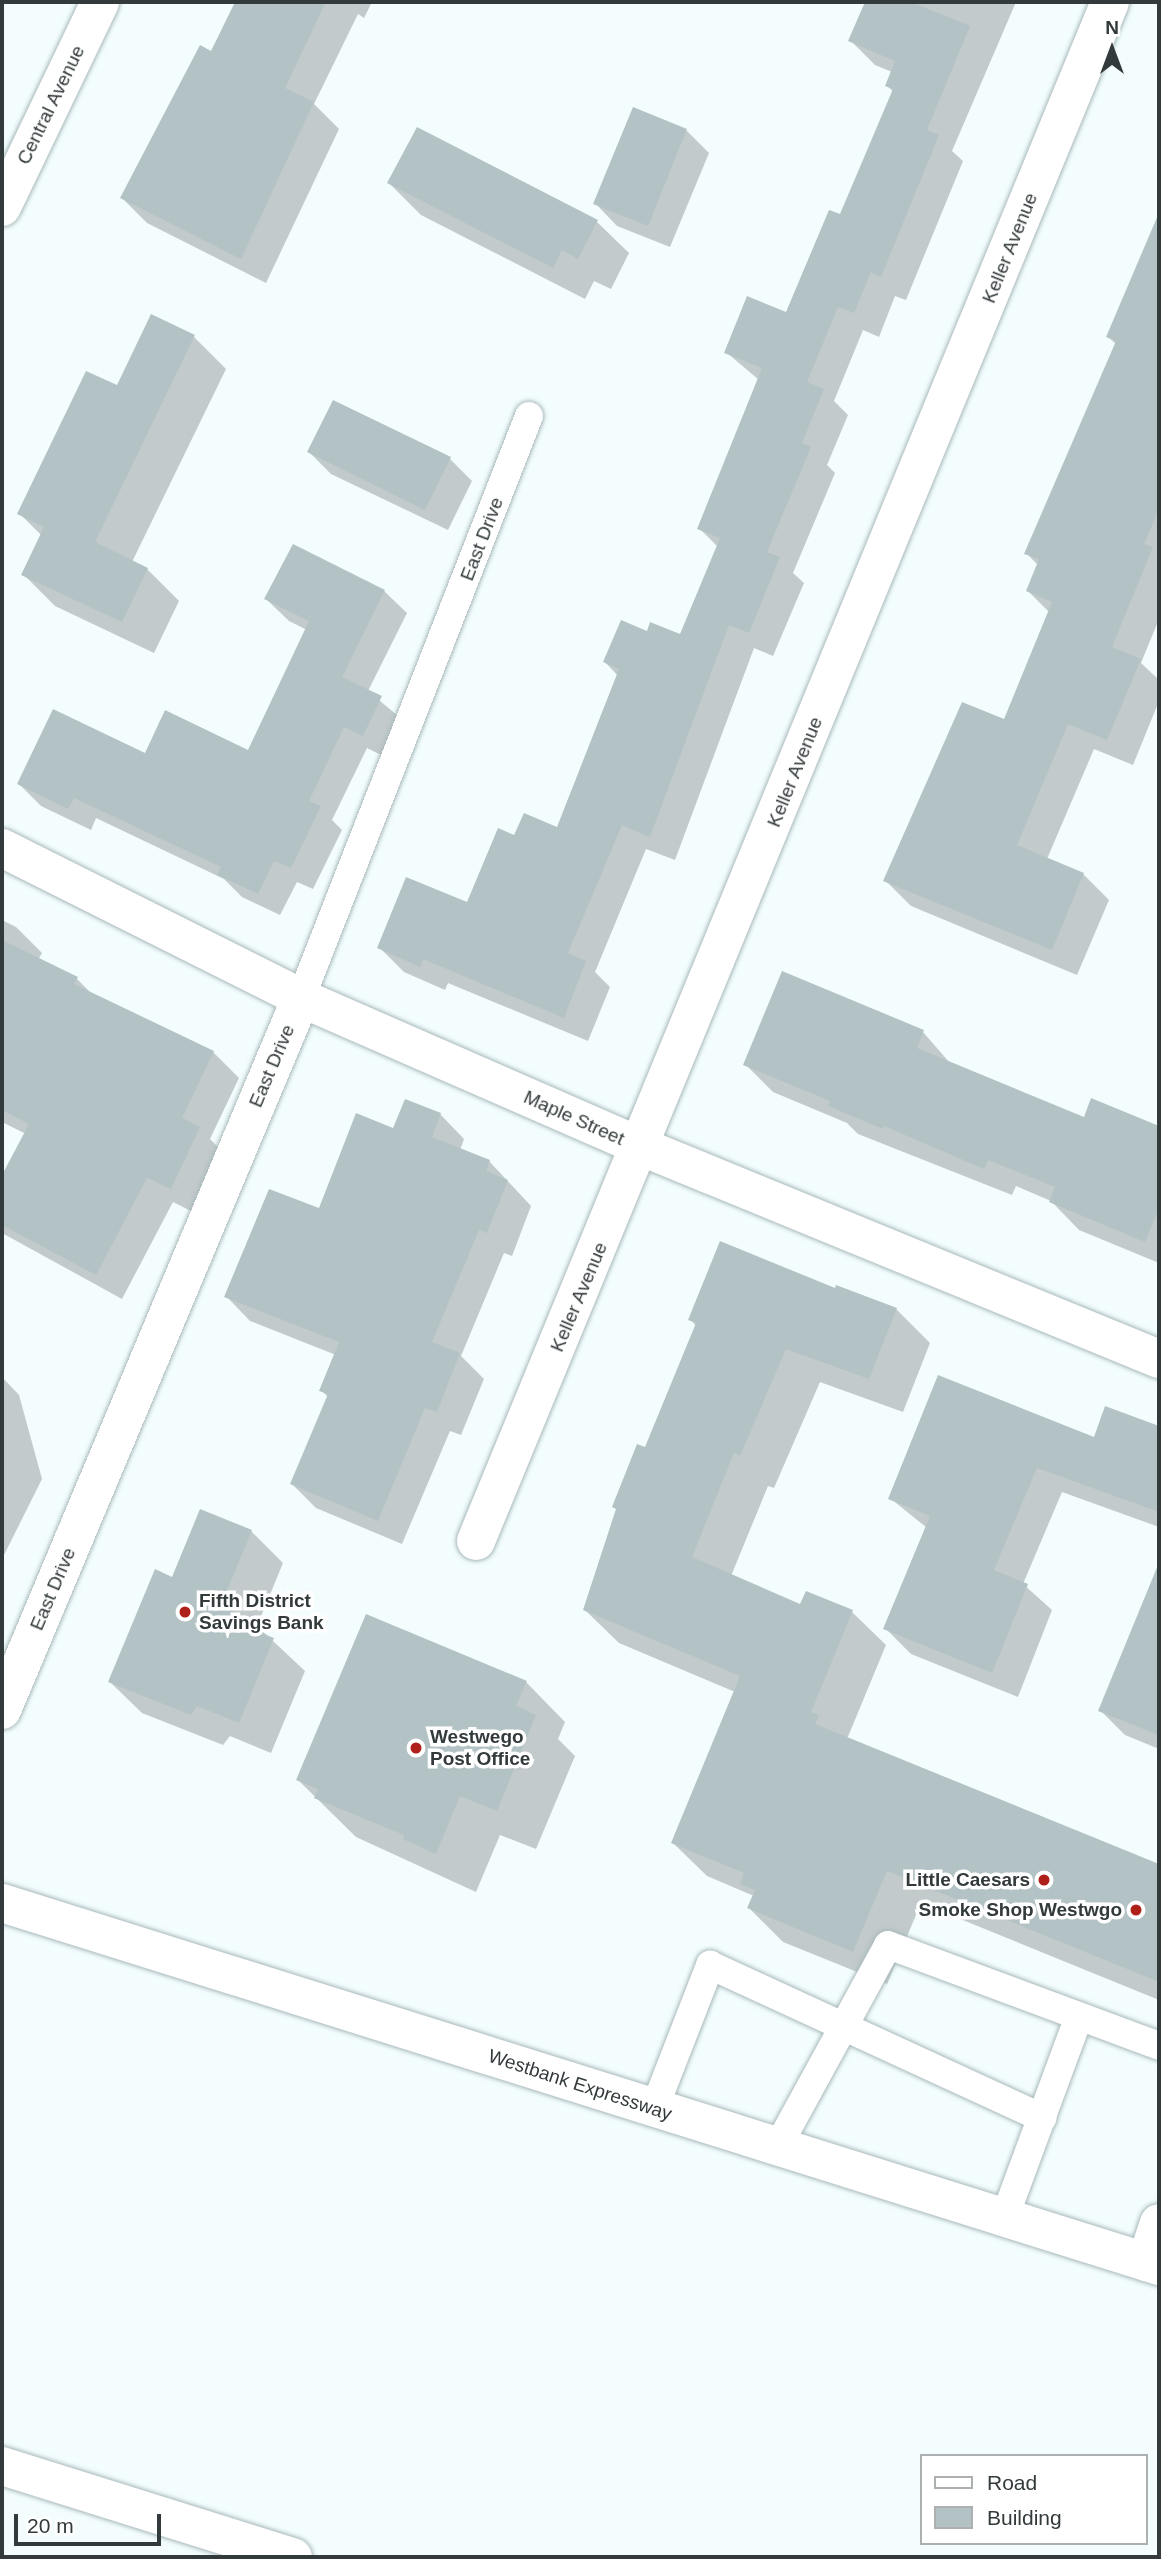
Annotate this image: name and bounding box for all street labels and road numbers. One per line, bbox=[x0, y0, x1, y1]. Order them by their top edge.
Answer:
street label: Central Avenue bbox=[12, 41, 90, 169]
street label: Keller Avenue bbox=[977, 189, 1043, 307]
street label: East Drive bbox=[456, 494, 508, 584]
street label: Keller Avenue bbox=[762, 713, 828, 831]
street label: East Drive bbox=[244, 1021, 300, 1111]
street label: Maple Street bbox=[520, 1086, 628, 1150]
street label: Keller Avenue bbox=[545, 1238, 613, 1356]
street label: East Drive bbox=[25, 1544, 81, 1634]
street label: Westbank Expressway bbox=[485, 2045, 675, 2125]

